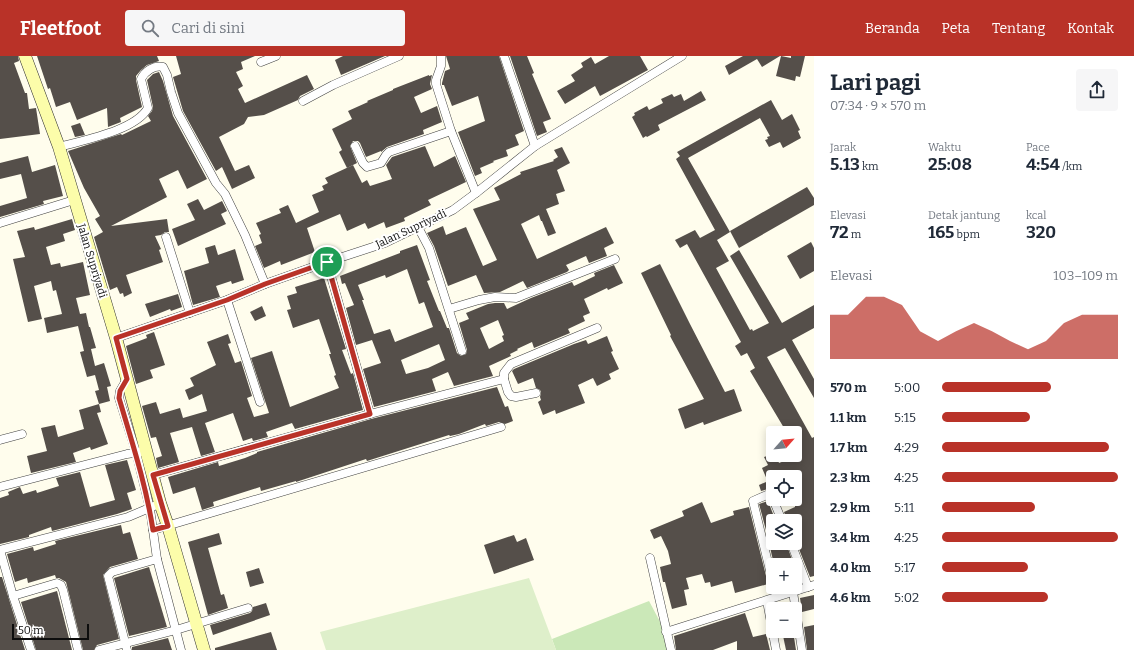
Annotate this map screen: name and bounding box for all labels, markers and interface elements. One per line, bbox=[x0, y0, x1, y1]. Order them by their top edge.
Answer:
search box bbox=[125, 10, 405, 46]
text: Fleetfoot bbox=[20, 17, 101, 40]
icon: search bbox=[139, 17, 161, 39]
text: Cari di sini bbox=[171, 19, 245, 37]
text: Beranda bbox=[865, 20, 920, 37]
text: Peta bbox=[942, 20, 970, 37]
text: Tentang bbox=[992, 20, 1045, 37]
text: Kontak bbox=[1067, 20, 1114, 37]
text: Lari pagi bbox=[830, 69, 921, 96]
button: share bbox=[1076, 69, 1118, 111]
text: 07:34 · 9 × 570 m bbox=[830, 98, 926, 113]
text: Jarak bbox=[830, 141, 856, 154]
text: Waktu bbox=[928, 141, 961, 154]
text: Pace bbox=[1026, 141, 1050, 154]
text: 5.13 bbox=[830, 154, 860, 175]
text: 25:08 bbox=[928, 154, 972, 175]
text: 4:54 bbox=[1026, 154, 1060, 175]
text: km bbox=[860, 160, 879, 173]
text: /km bbox=[1060, 160, 1082, 173]
street label: Jalan Supriyadi bbox=[373, 207, 449, 252]
text: Elevasi bbox=[830, 209, 866, 222]
text: Detak jantung bbox=[928, 209, 1000, 222]
text: kcal bbox=[1026, 209, 1046, 222]
street label: Jalan Supriyadi bbox=[74, 221, 110, 300]
text: 72 bbox=[830, 222, 849, 243]
text: 165 bbox=[928, 222, 954, 243]
text: 320 bbox=[1026, 222, 1056, 243]
text: m bbox=[849, 228, 861, 241]
text: bpm bbox=[954, 228, 980, 241]
pin bbox=[310, 245, 344, 279]
icon: arrive bbox=[316, 251, 338, 273]
text: Elevasi bbox=[830, 268, 872, 283]
text: 103–109 m bbox=[1053, 268, 1118, 283]
text: 570 m bbox=[830, 380, 867, 395]
text: 5:00 bbox=[894, 380, 920, 395]
text: 1.1 km bbox=[830, 410, 866, 425]
text: 5:15 bbox=[894, 410, 916, 425]
north arrow bbox=[766, 426, 802, 462]
map controls bbox=[766, 426, 802, 638]
text: 1.7 km bbox=[830, 440, 867, 455]
text: 4:29 bbox=[894, 440, 919, 455]
button: locate bbox=[766, 470, 802, 506]
text: 2.3 km bbox=[830, 470, 870, 485]
text: 4:25 bbox=[894, 470, 918, 485]
text: 2.9 km bbox=[830, 500, 870, 515]
text: 5:11 bbox=[894, 500, 914, 515]
button: layers bbox=[766, 514, 802, 550]
text: 3.4 km bbox=[830, 530, 870, 545]
text: 4:25 bbox=[894, 530, 918, 545]
button: + bbox=[766, 558, 802, 594]
text: 4.0 km bbox=[830, 560, 871, 575]
text: 5:17 bbox=[894, 560, 915, 575]
text: 4.6 km bbox=[830, 590, 871, 605]
text: 5:02 bbox=[894, 590, 919, 605]
button: − bbox=[766, 602, 802, 638]
scale bar bbox=[12, 622, 89, 641]
text: 50 m bbox=[18, 624, 44, 637]

